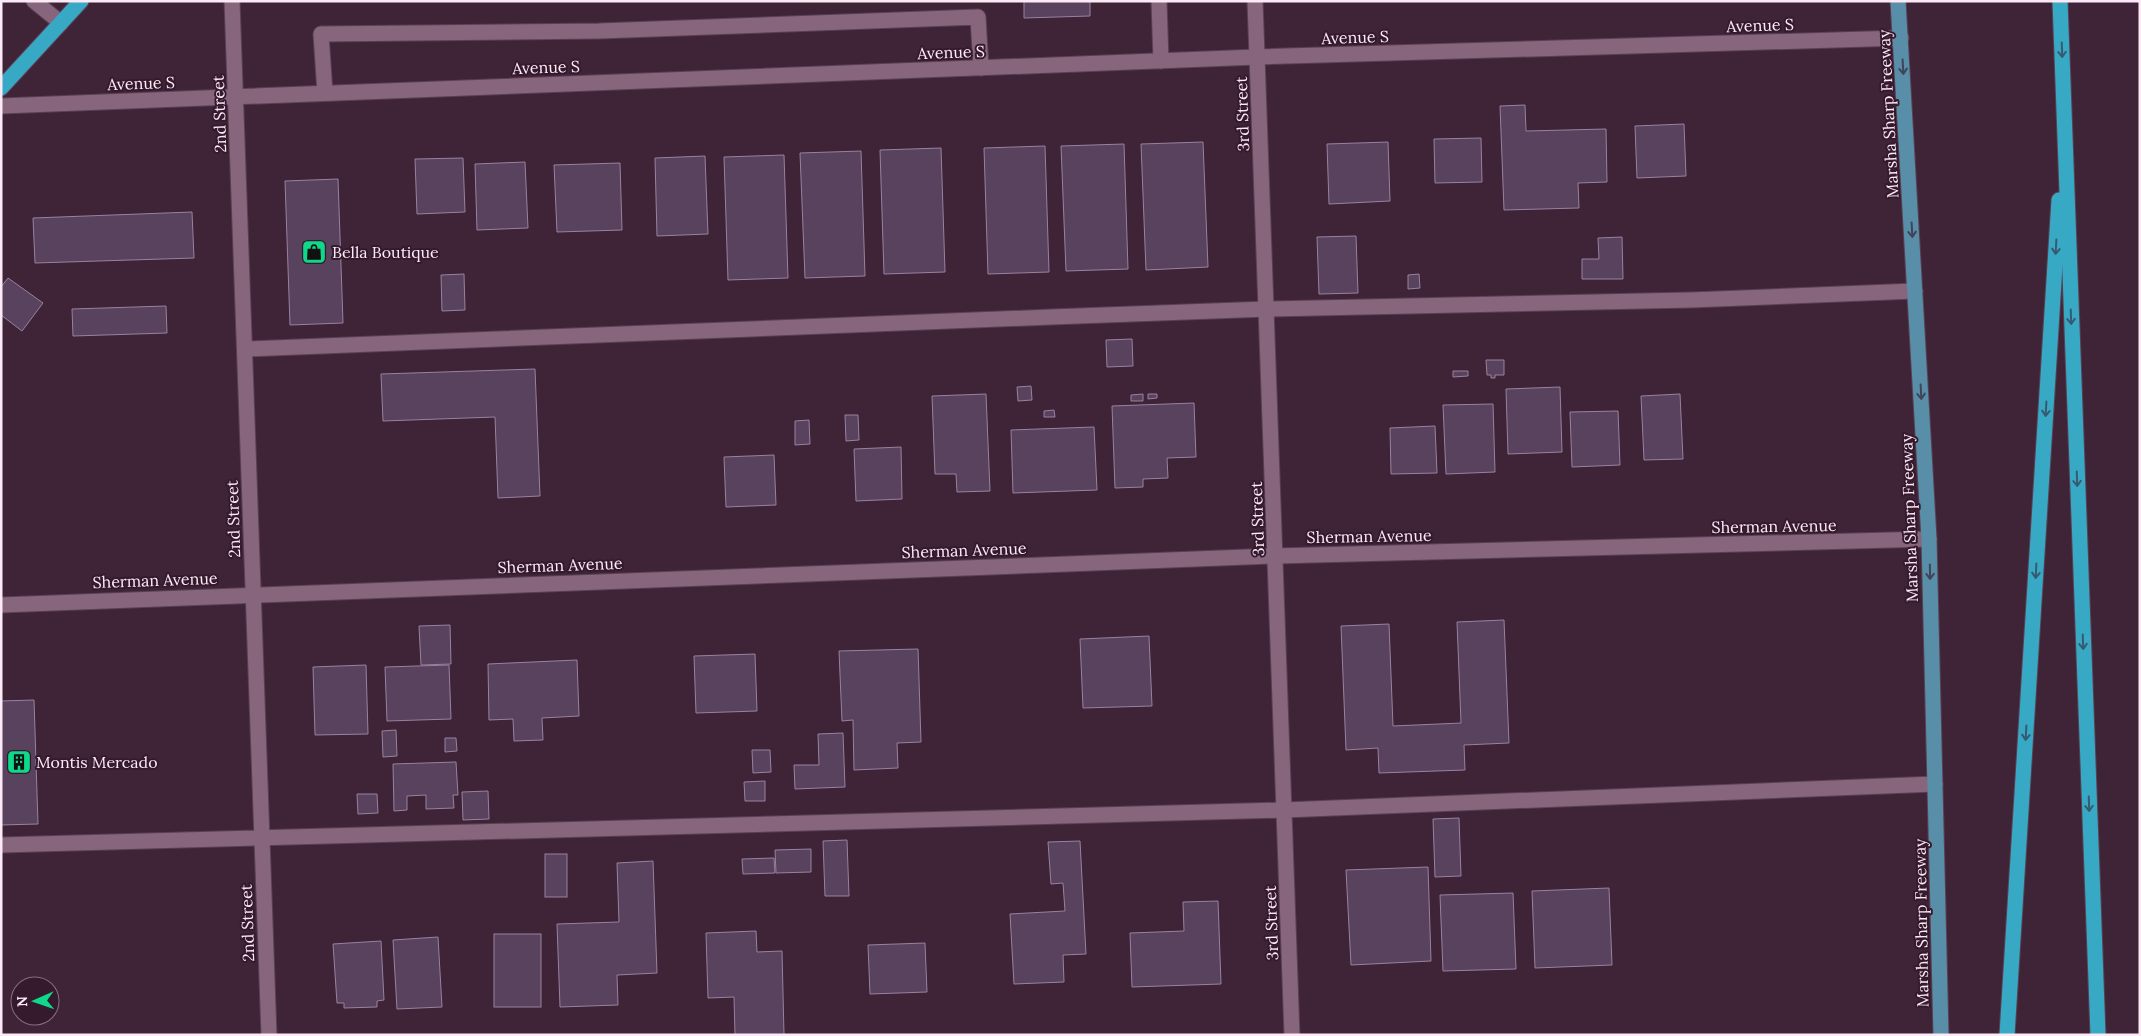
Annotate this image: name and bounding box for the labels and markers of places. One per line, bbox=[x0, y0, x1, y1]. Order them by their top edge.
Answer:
shop icon: Bella Boutique bbox=[301, 239, 327, 265]
place label: Bella Boutique bbox=[332, 242, 439, 262]
building icon: Montis Mercado bbox=[6, 749, 32, 775]
place label: Montis Mercado bbox=[36, 752, 158, 772]

